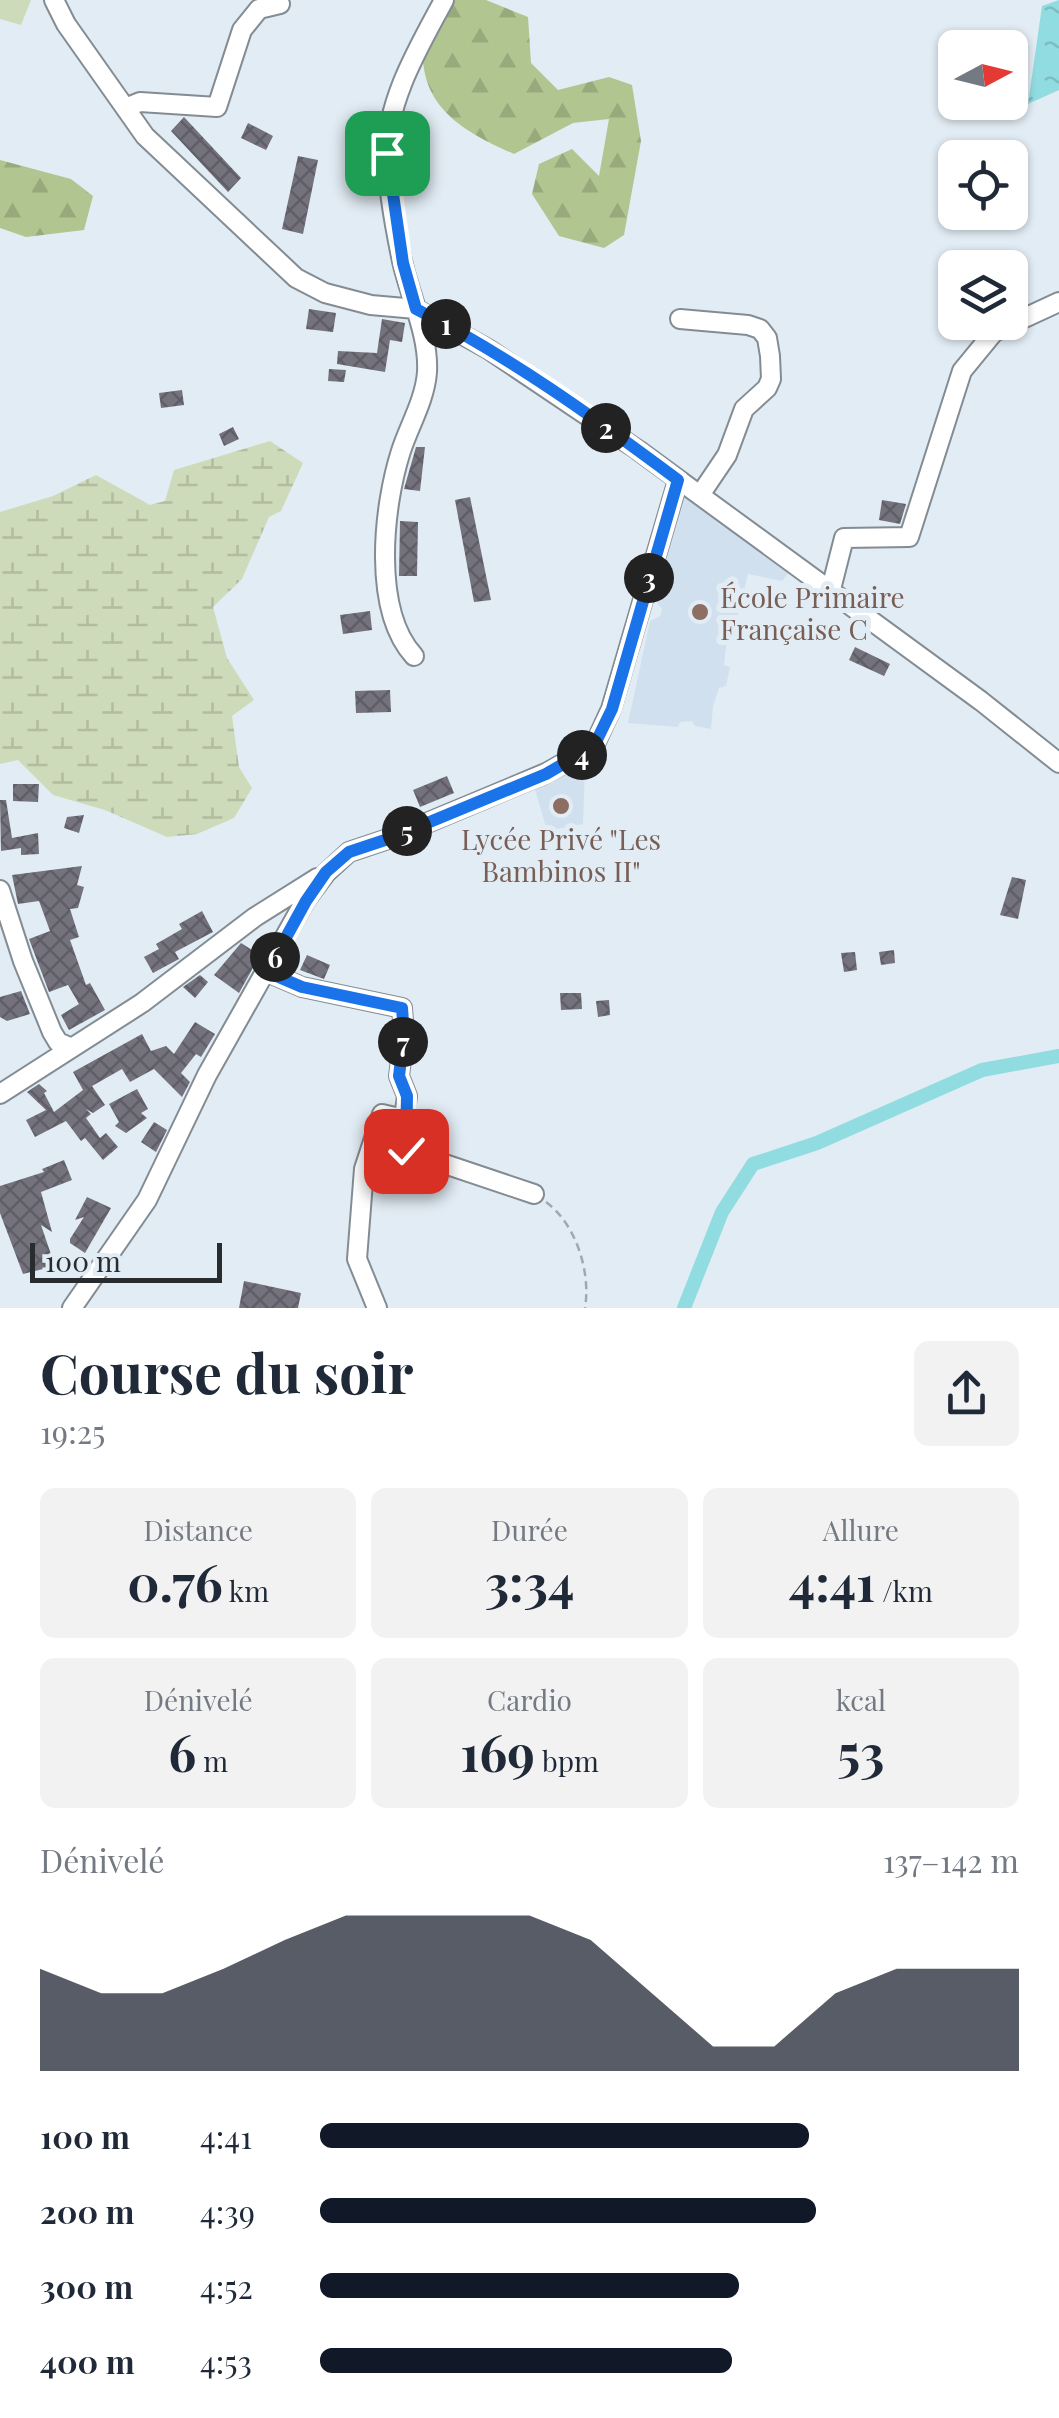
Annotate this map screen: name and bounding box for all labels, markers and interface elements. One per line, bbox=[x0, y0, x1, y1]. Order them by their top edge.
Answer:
north arrow bbox=[938, 30, 1028, 120]
map controls bbox=[938, 30, 1028, 340]
pin bbox=[345, 111, 430, 196]
icon: arrive bbox=[360, 126, 415, 181]
button: locate bbox=[938, 140, 1028, 230]
button: layers bbox=[938, 250, 1028, 340]
pin: 1 bbox=[421, 299, 471, 349]
text: 1 bbox=[441, 305, 451, 342]
pin: 2 bbox=[581, 403, 631, 453]
text: 2 bbox=[599, 409, 613, 446]
pin: 3 bbox=[624, 553, 674, 603]
text: 3 bbox=[642, 559, 656, 596]
place label: École Primaire Française C bbox=[720, 578, 905, 647]
marker: École Primaire Française C bbox=[689, 601, 711, 623]
pin: 4 bbox=[557, 730, 607, 780]
text: 4 bbox=[575, 736, 589, 773]
marker: Lycée Privé "Les Bambinos II" bbox=[550, 795, 572, 817]
pin: 5 bbox=[382, 806, 432, 856]
text: 5 bbox=[401, 812, 413, 849]
place label: Lycée Privé "Les Bambinos II" bbox=[461, 820, 661, 889]
pin: 6 bbox=[250, 932, 300, 982]
text: 6 bbox=[267, 938, 283, 975]
pin: 7 bbox=[378, 1017, 428, 1067]
text: 7 bbox=[397, 1023, 409, 1060]
pin bbox=[364, 1109, 449, 1194]
icon: check bbox=[379, 1124, 434, 1179]
scale bar bbox=[30, 1238, 222, 1282]
text: 100 m bbox=[45, 1242, 121, 1279]
text: Course du soir bbox=[40, 1334, 413, 1408]
button: share bbox=[914, 1341, 1019, 1446]
text: 19:25 bbox=[40, 1409, 105, 1452]
text: Distance bbox=[144, 1511, 253, 1548]
text: Durée bbox=[491, 1511, 568, 1548]
text: Allure bbox=[823, 1511, 899, 1548]
text: 0.76 bbox=[127, 1548, 223, 1615]
text: 3:34 bbox=[485, 1548, 574, 1615]
text: 4:41 bbox=[789, 1548, 875, 1615]
text: km bbox=[223, 1572, 269, 1609]
text: /km bbox=[875, 1572, 933, 1609]
text: Dénivelé bbox=[144, 1681, 253, 1718]
text: Cardio bbox=[487, 1681, 572, 1718]
text: kcal bbox=[836, 1681, 886, 1718]
text: 6 bbox=[168, 1718, 196, 1785]
text: 169 bbox=[460, 1718, 535, 1785]
text: 53 bbox=[837, 1718, 885, 1785]
text: m bbox=[196, 1742, 228, 1779]
text: bpm bbox=[535, 1742, 599, 1779]
text: Dénivelé bbox=[40, 1838, 164, 1881]
text: 137–142 m bbox=[883, 1838, 1019, 1881]
text: 100 m bbox=[40, 2114, 130, 2157]
text: 4:41 bbox=[200, 2114, 252, 2157]
text: 200 m bbox=[40, 2189, 134, 2232]
text: 4:39 bbox=[200, 2189, 255, 2232]
text: 300 m bbox=[40, 2264, 133, 2307]
text: 4:52 bbox=[200, 2264, 253, 2307]
text: 400 m bbox=[40, 2339, 135, 2382]
text: 4:53 bbox=[200, 2339, 252, 2382]

